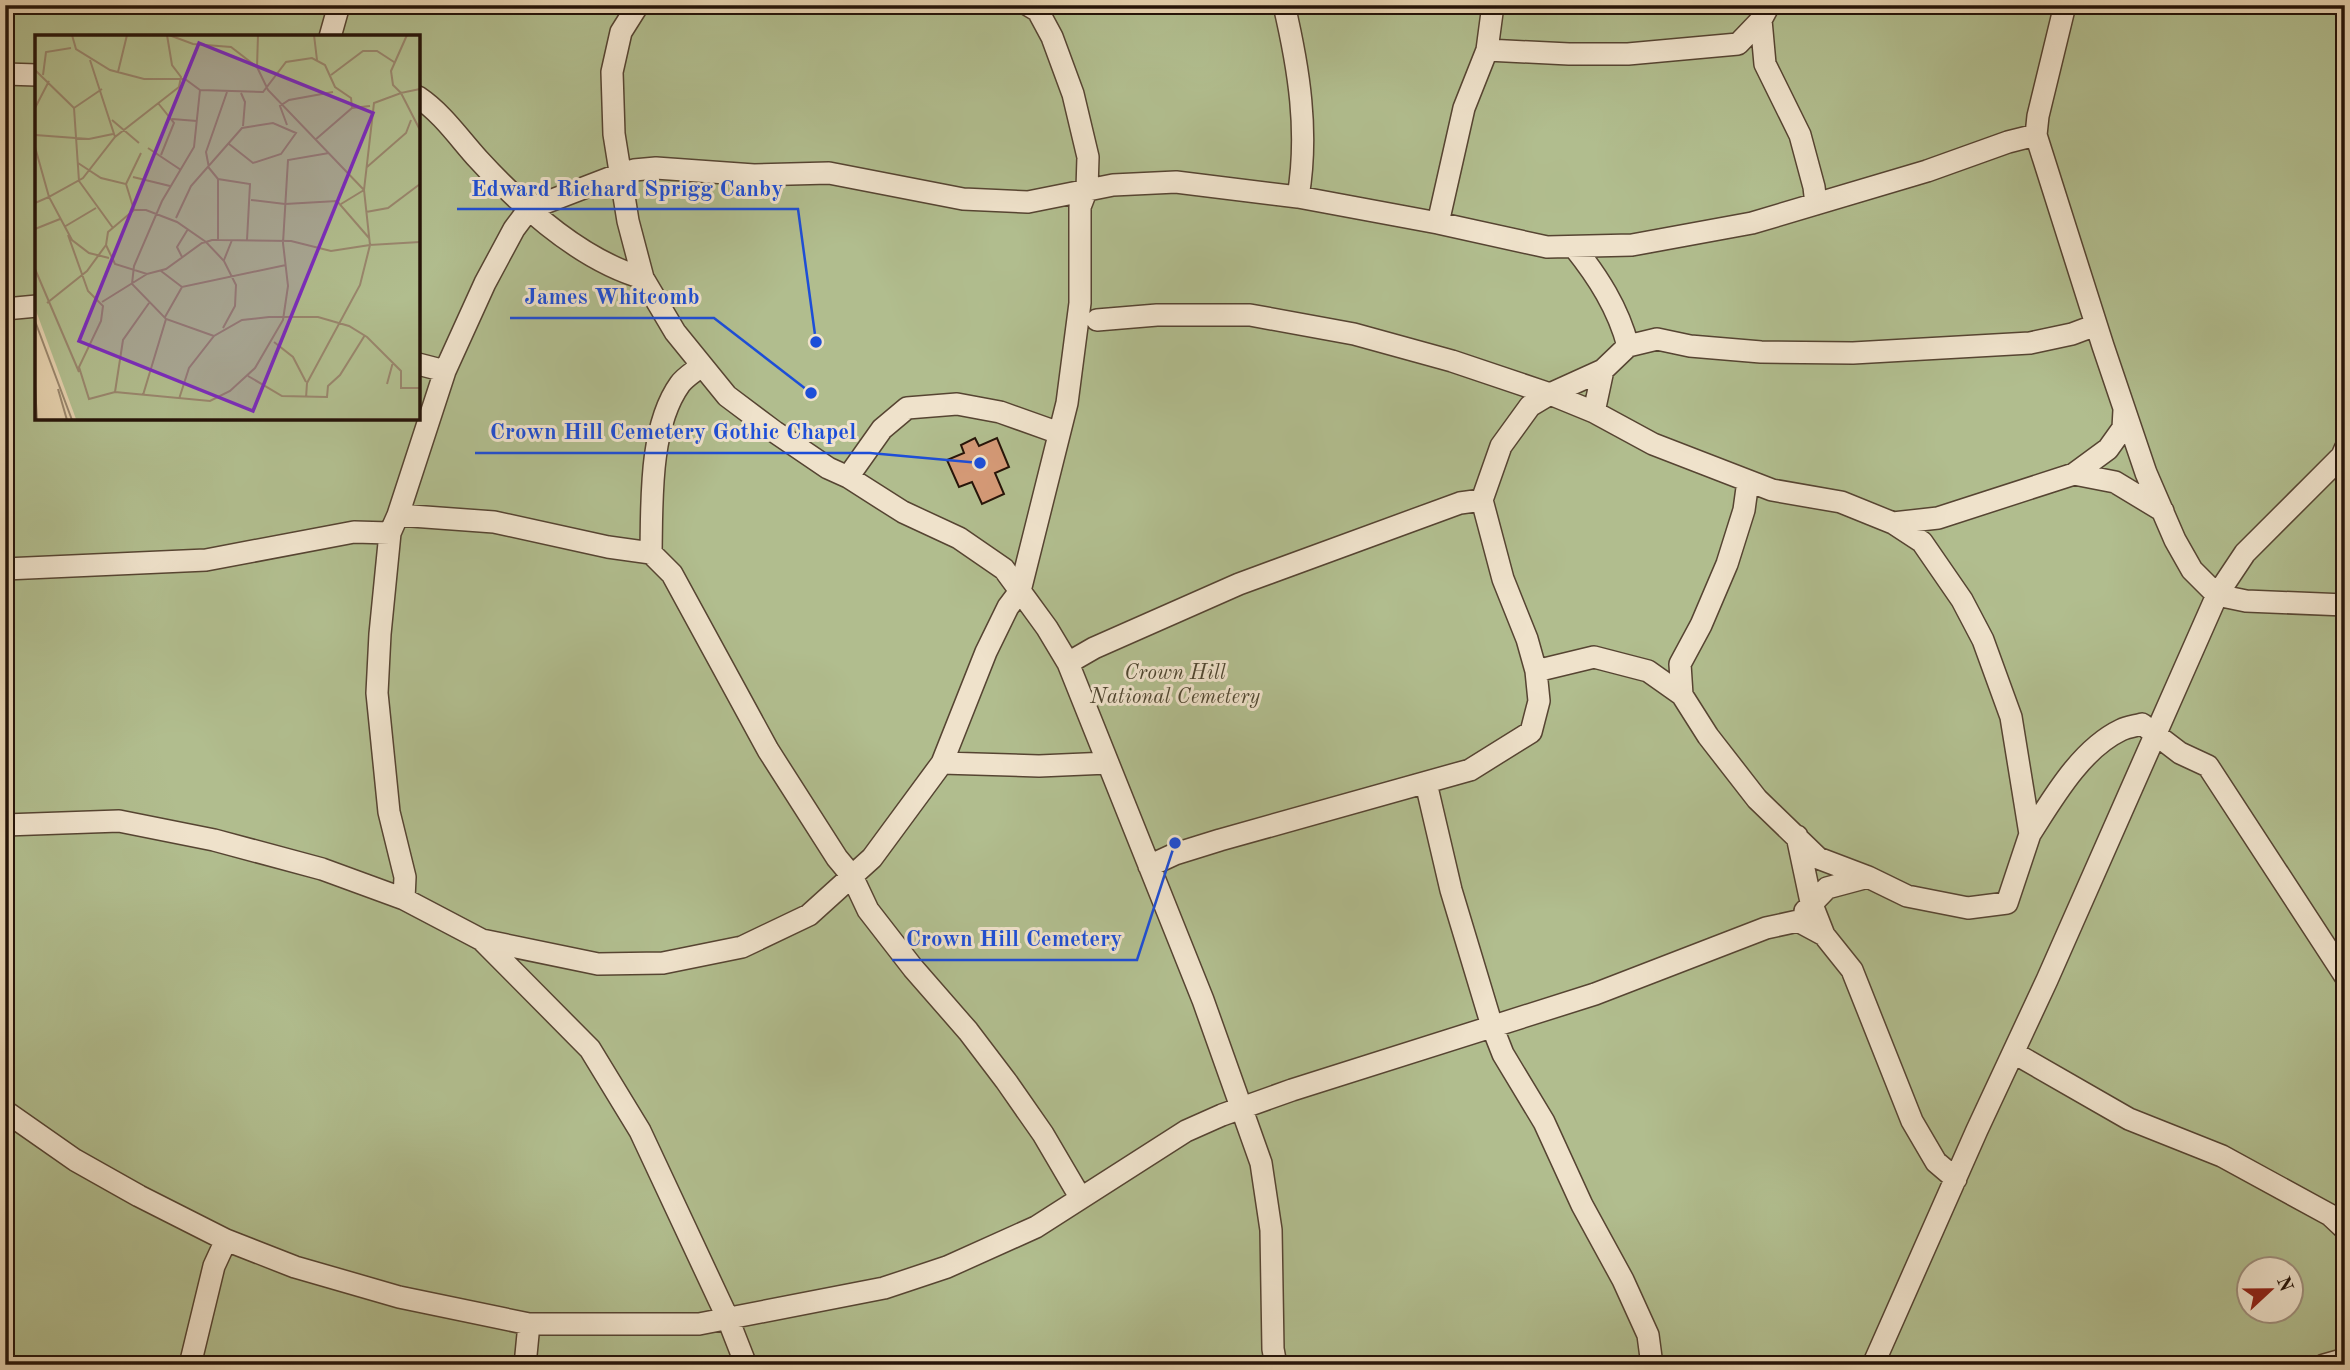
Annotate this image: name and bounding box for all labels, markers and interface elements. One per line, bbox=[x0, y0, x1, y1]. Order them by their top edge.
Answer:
inset map bbox=[35, 35, 420, 420]
callout: Edward Richard Sprigg Canby bbox=[457, 165, 798, 209]
text: Edward Richard Sprigg Canby bbox=[471, 178, 783, 201]
callout: James Whitcomb bbox=[510, 274, 714, 318]
text: James Whitcomb bbox=[524, 286, 700, 309]
callout: Crown Hill Cemetery Gothic Chapel bbox=[475, 409, 870, 453]
text: Crown Hill Cemetery Gothic Chapel bbox=[490, 421, 856, 444]
park label: Crown Hill National Cemetery bbox=[1089, 663, 1260, 708]
callout: Crown Hill Cemetery bbox=[892, 916, 1137, 960]
text: Crown Hill Cemetery bbox=[906, 928, 1122, 951]
north arrow bbox=[2234, 1254, 2304, 1324]
text: N bbox=[2272, 1274, 2295, 1295]

